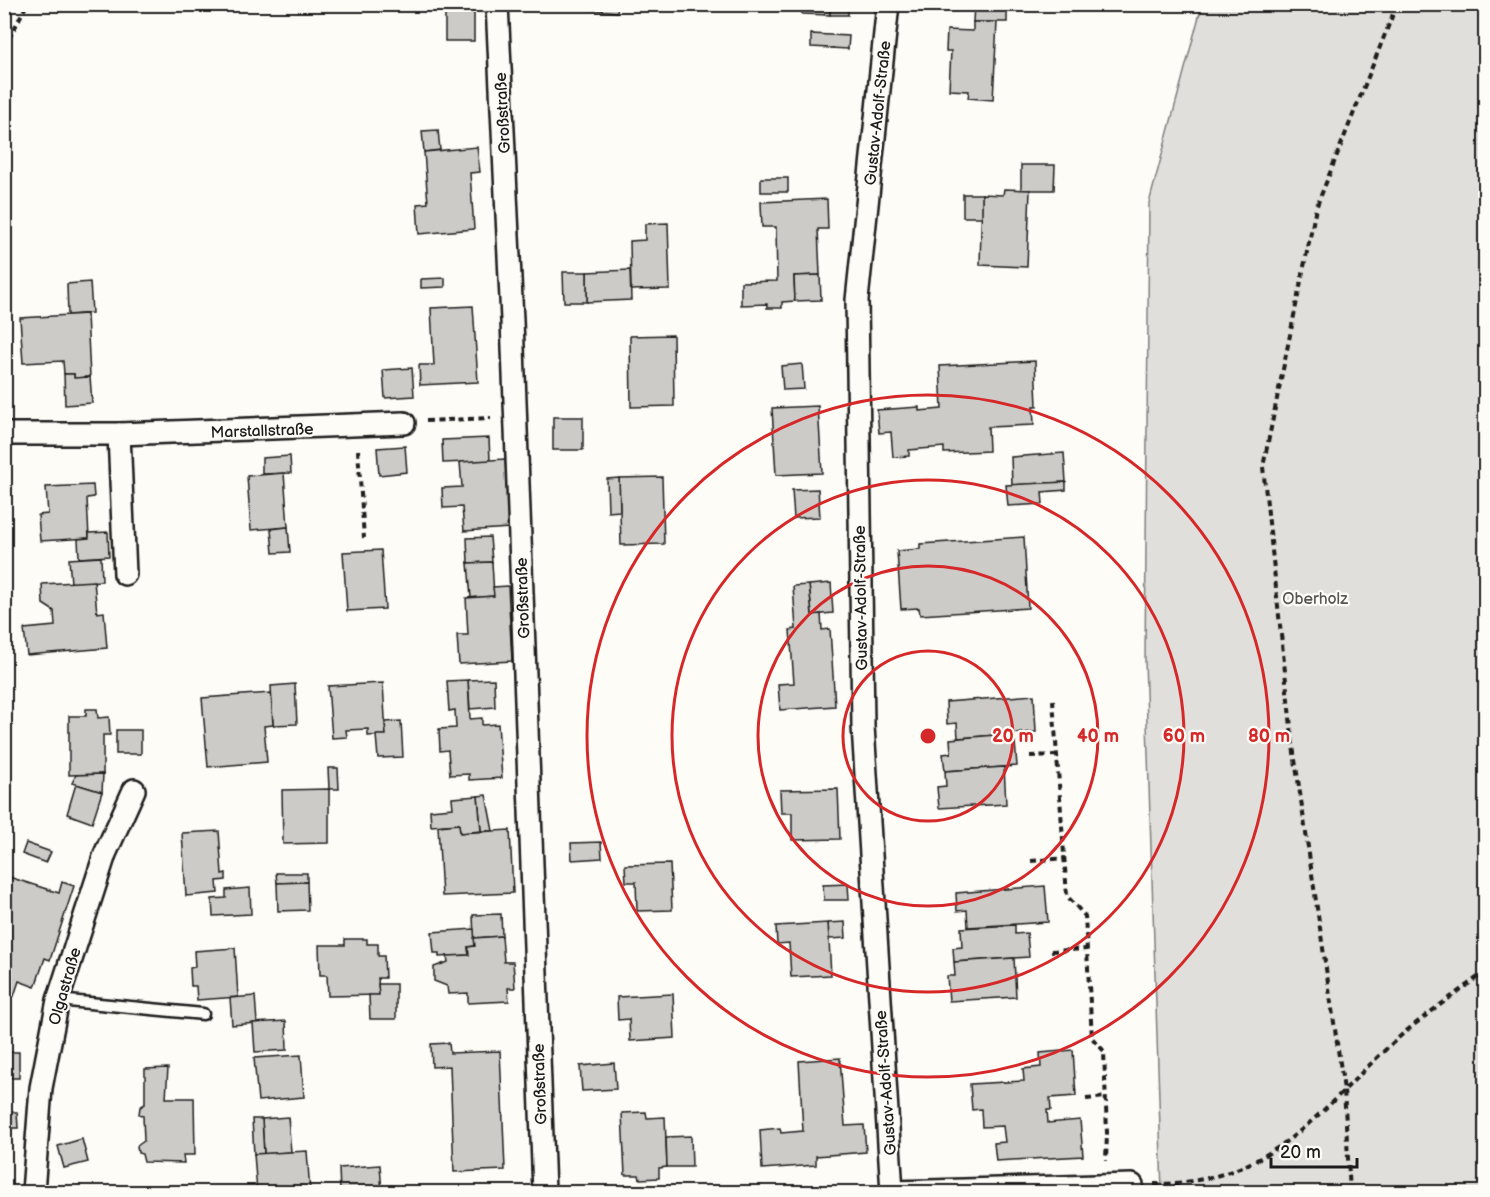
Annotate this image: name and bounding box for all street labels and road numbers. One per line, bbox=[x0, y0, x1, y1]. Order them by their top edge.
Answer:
street label: Gustav-Adolf-Straße bbox=[861, 39, 896, 186]
street label: Großstraße bbox=[492, 71, 515, 154]
street label: Marstallstraße bbox=[210, 420, 314, 443]
street label: Gustav-Adolf-Straße bbox=[851, 525, 872, 671]
street label: Großstraße bbox=[513, 557, 534, 639]
street label: Olgastraße bbox=[45, 945, 86, 1027]
street label: Gustav-Adolf-Straße bbox=[872, 1009, 901, 1156]
street label: Großstraße bbox=[530, 1043, 551, 1125]

